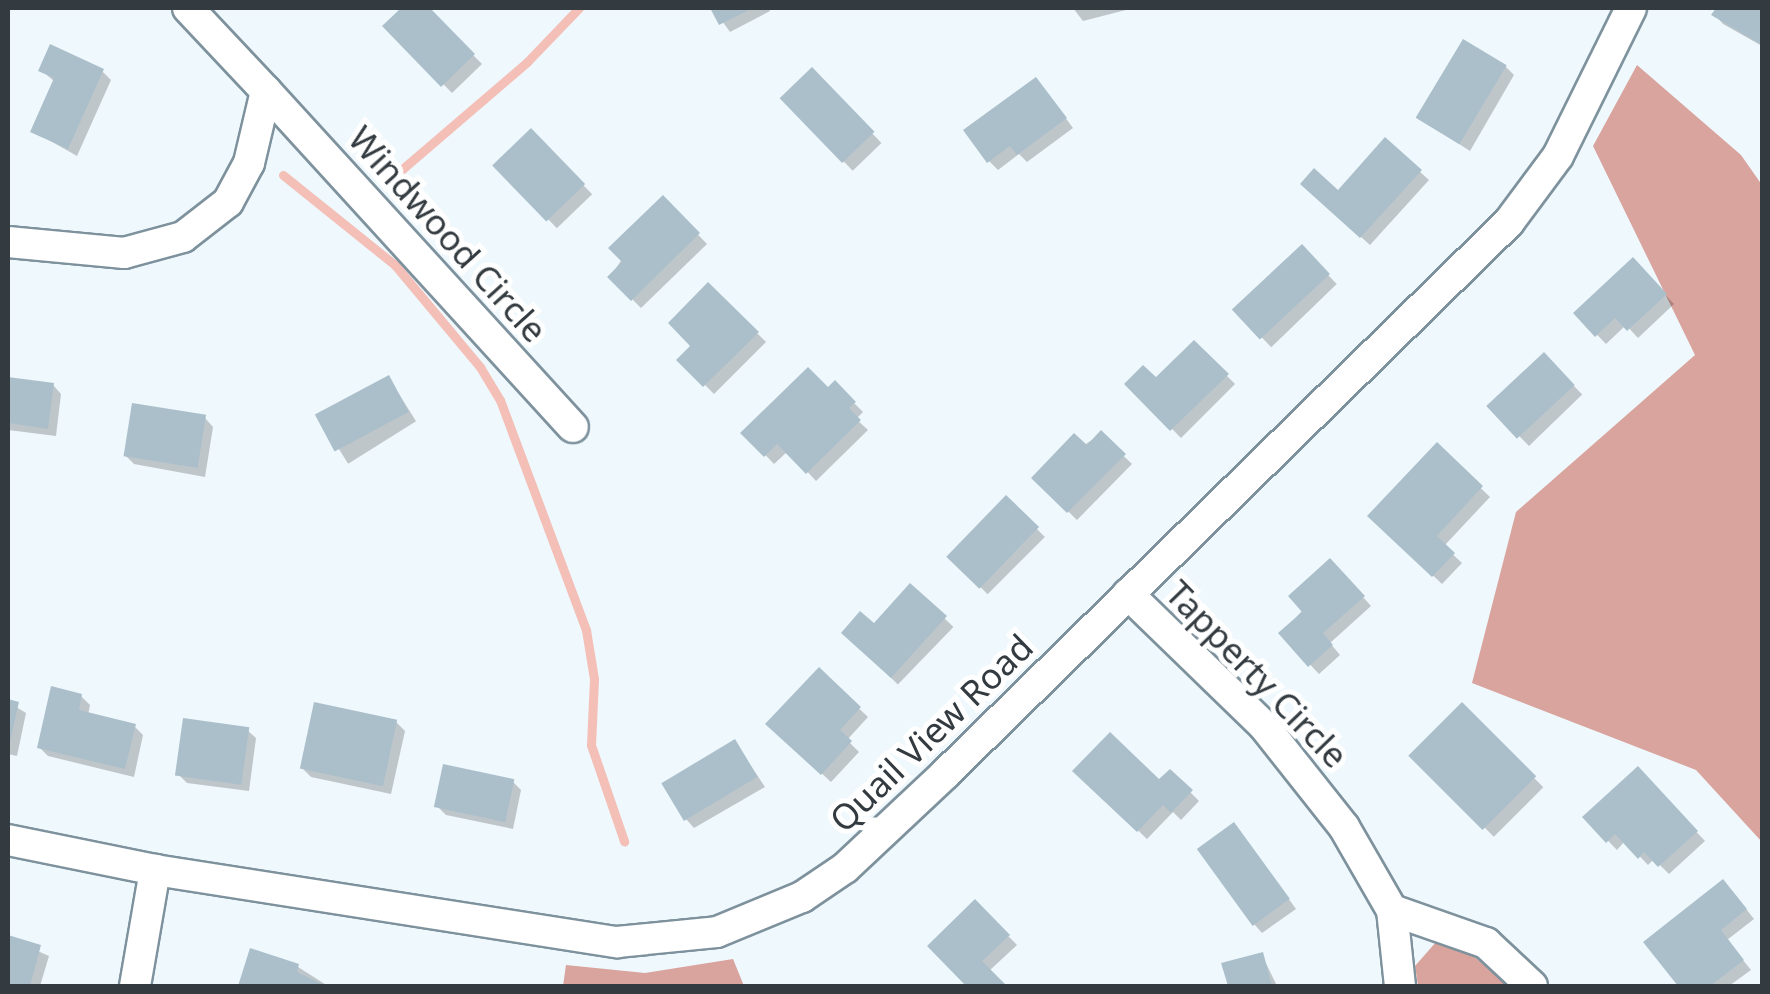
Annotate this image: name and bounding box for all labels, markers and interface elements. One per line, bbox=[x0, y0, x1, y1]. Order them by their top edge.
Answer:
street label: Windwood Circle bbox=[340, 118, 556, 350]
street label: Tapperty Circle bbox=[1157, 572, 1357, 776]
street label: Quail View Road bbox=[821, 626, 1041, 840]

